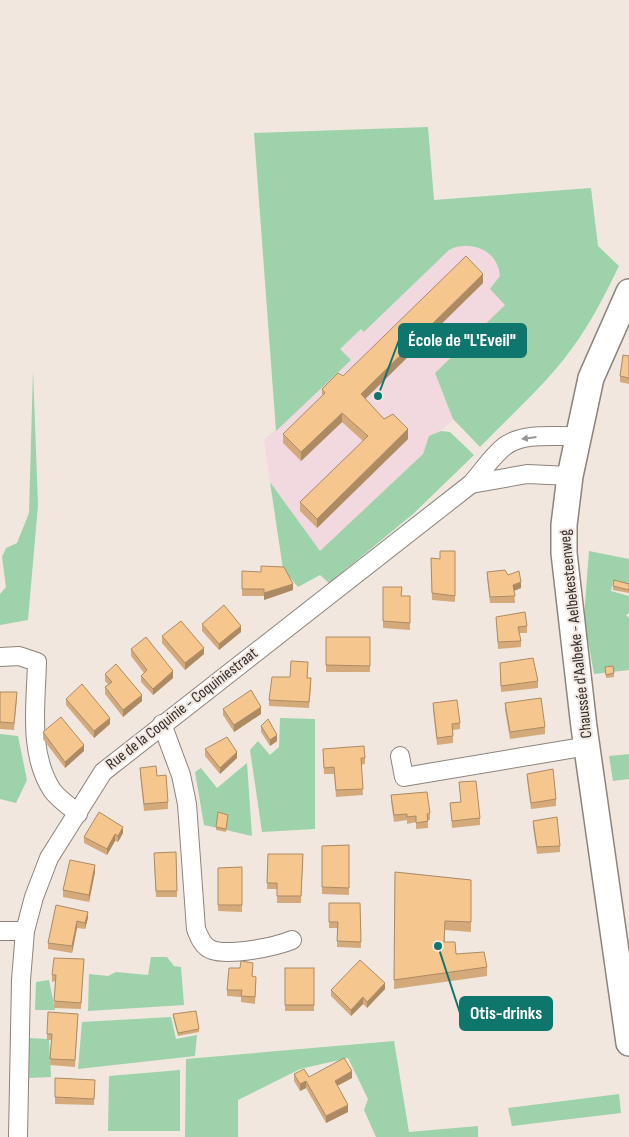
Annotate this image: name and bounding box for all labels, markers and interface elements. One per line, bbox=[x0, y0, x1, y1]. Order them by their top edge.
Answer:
callout: École de "L'Eveil" bbox=[399, 324, 526, 357]
text: École de "L'Eveil" bbox=[408, 330, 516, 351]
one-way arrow bbox=[521, 434, 537, 442]
street label: Chaussée d'Aalbeke - Aelbekesteenweg bbox=[556, 529, 596, 739]
street label: Rue de la Coquinie - Coquiniestraat bbox=[102, 644, 262, 774]
callout: Otis-drinks bbox=[460, 997, 552, 1030]
text: Otis-drinks bbox=[470, 1003, 542, 1024]

